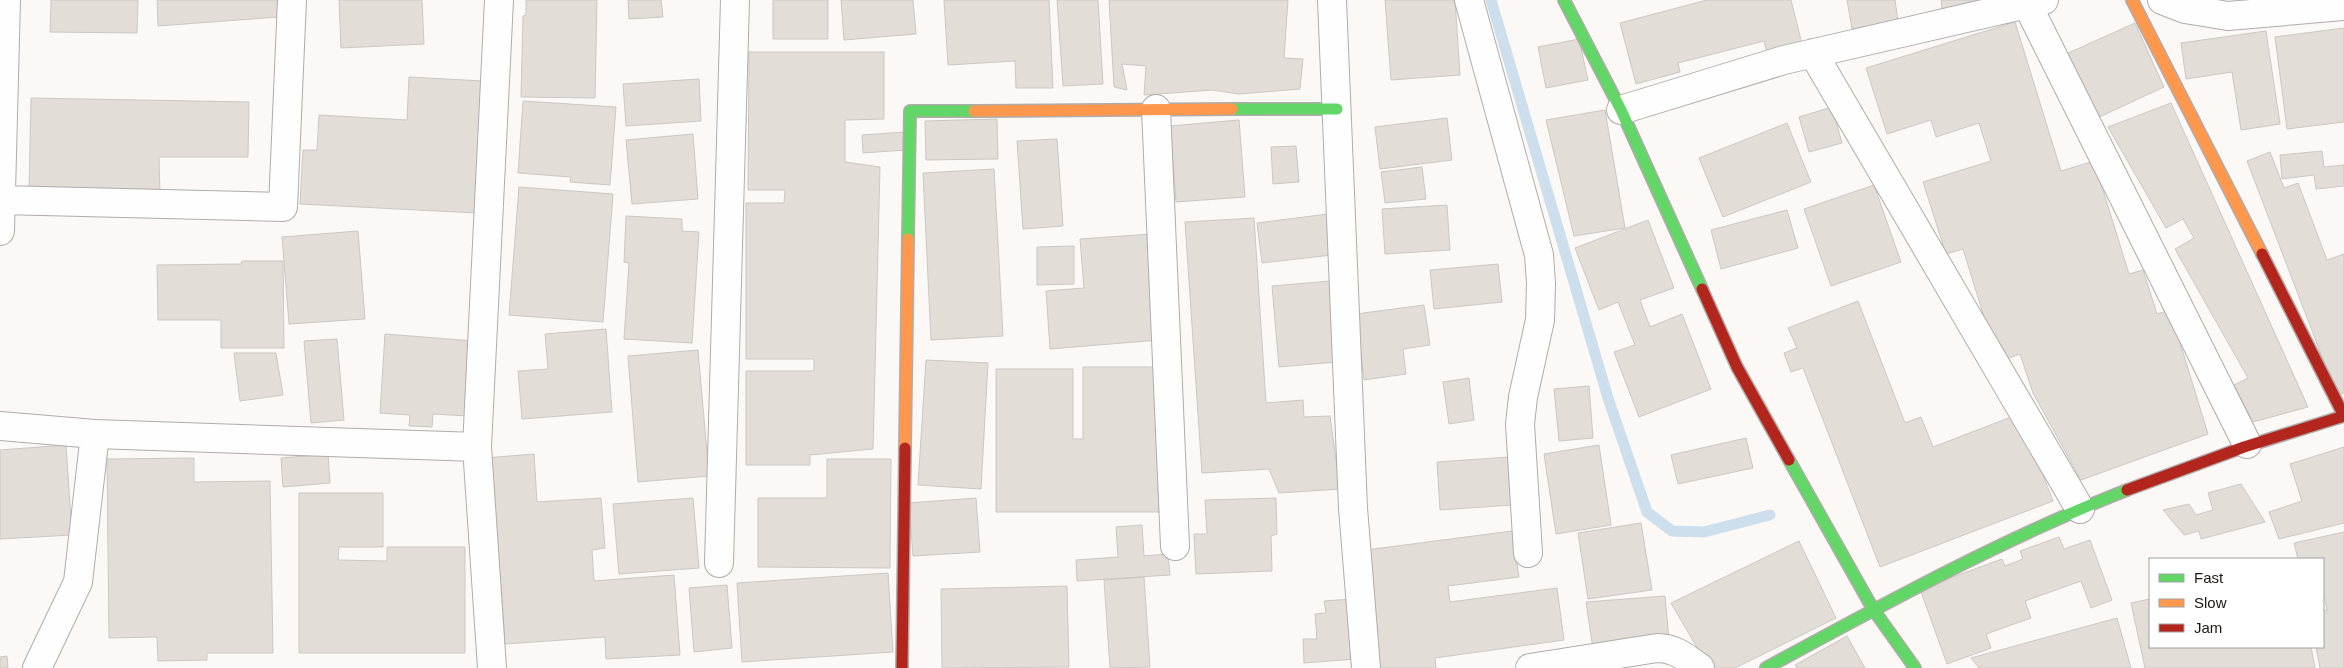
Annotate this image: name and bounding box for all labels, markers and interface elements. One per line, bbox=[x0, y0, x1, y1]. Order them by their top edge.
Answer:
legend bbox=[2149, 558, 2324, 648]
text: Fast bbox=[2194, 569, 2224, 586]
text: Slow bbox=[2194, 594, 2227, 611]
text: Jam bbox=[2194, 619, 2222, 636]

